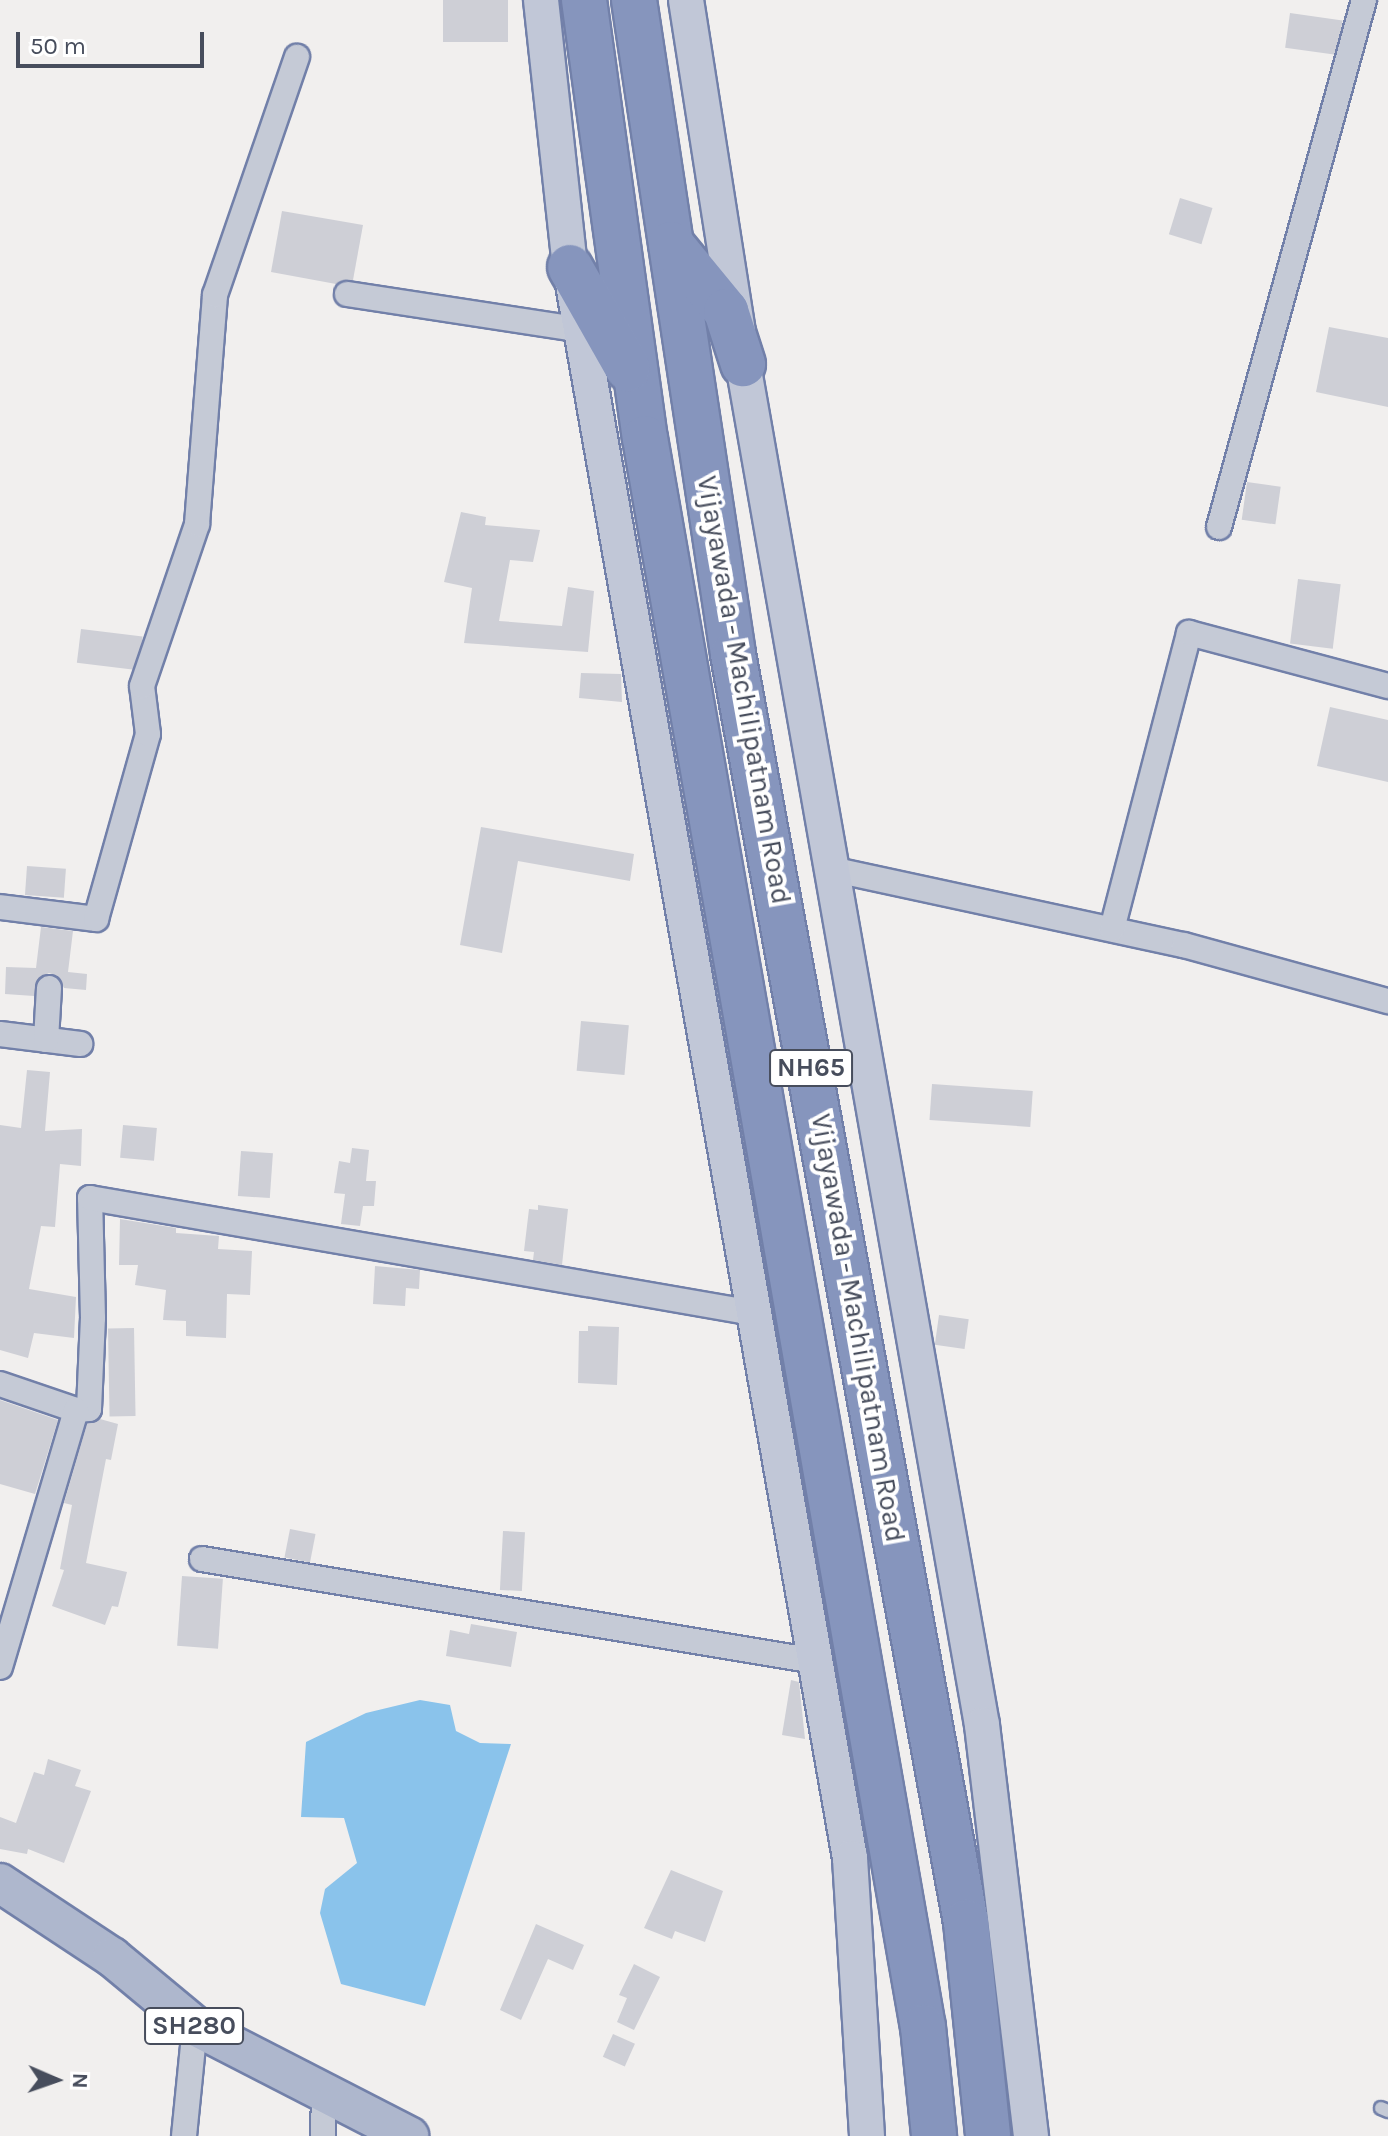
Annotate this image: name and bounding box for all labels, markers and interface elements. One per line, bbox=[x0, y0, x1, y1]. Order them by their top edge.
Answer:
scale bar bbox=[20, 16, 208, 66]
text: 50 m bbox=[30, 32, 86, 60]
street label: Vijayawada - Machilipatnam Road bbox=[690, 473, 798, 907]
road number: NH65 bbox=[769, 1046, 853, 1090]
street label: Vijayawada - Machilipatnam Road bbox=[804, 1111, 912, 1545]
road number: SH280 bbox=[144, 2004, 244, 2048]
north arrow bbox=[16, 2040, 96, 2120]
text: N bbox=[67, 2072, 93, 2089]

